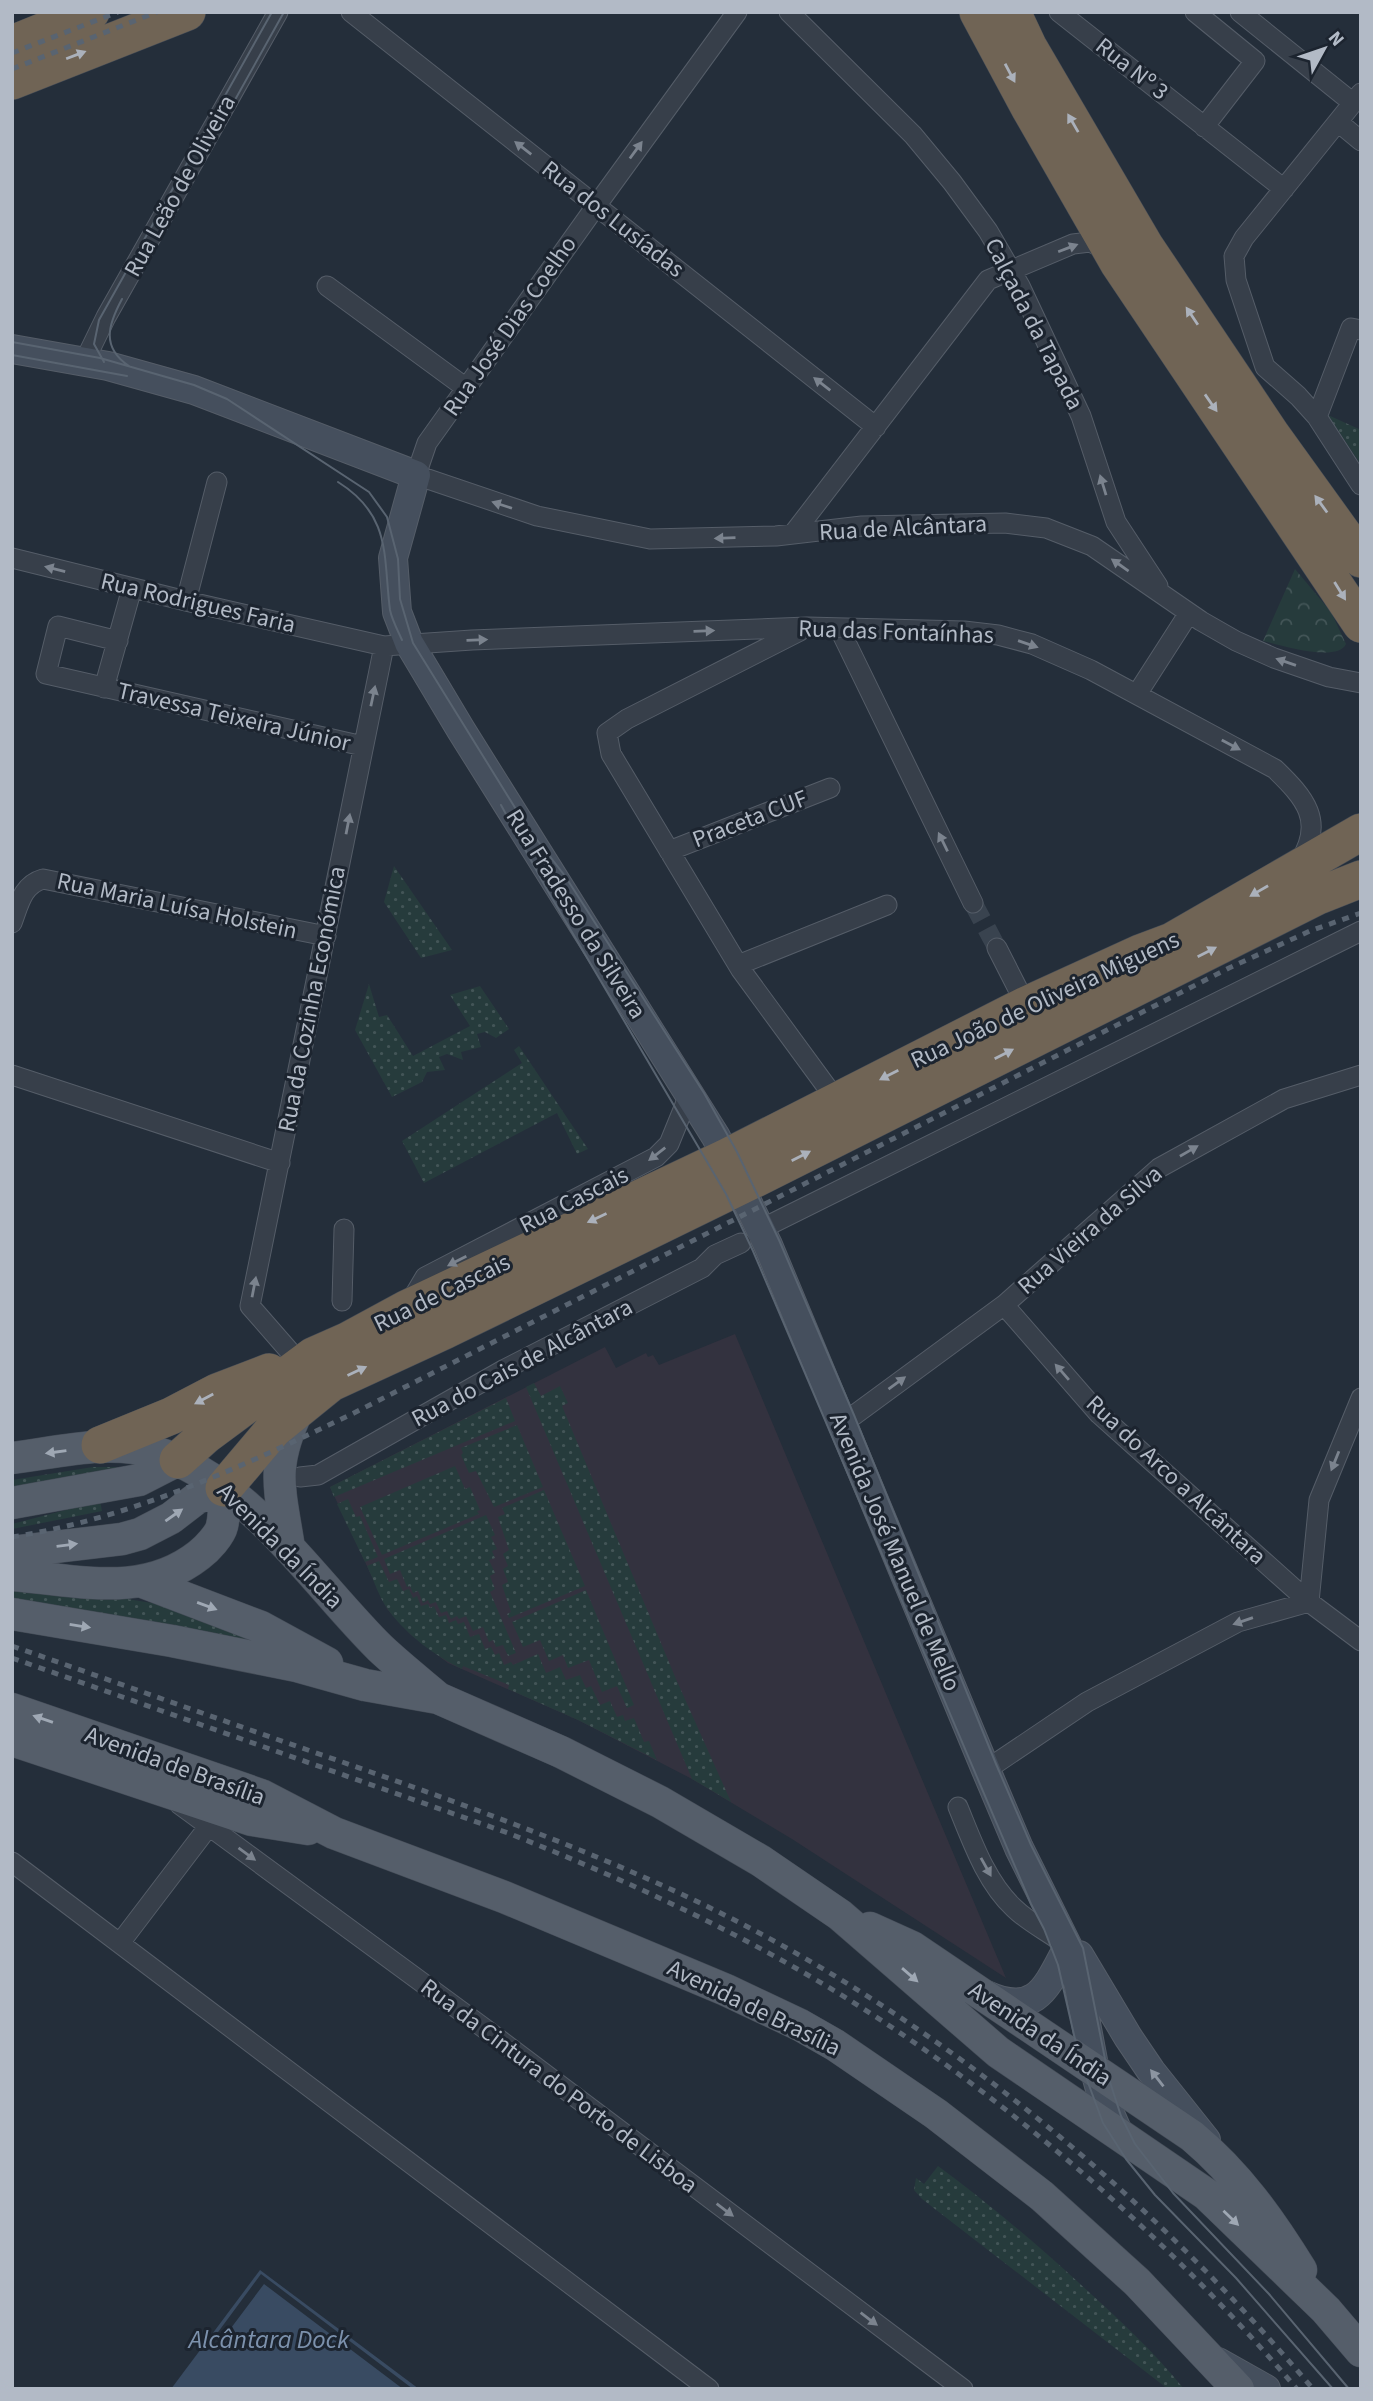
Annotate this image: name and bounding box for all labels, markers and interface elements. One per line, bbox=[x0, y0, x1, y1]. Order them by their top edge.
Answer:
north arrow bbox=[1289, 14, 1359, 84]
text: N bbox=[1321, 26, 1350, 53]
street label: Rua Nº 3 bbox=[1088, 29, 1176, 109]
one-way arrow bbox=[65, 50, 86, 61]
one-way arrow bbox=[1004, 63, 1016, 82]
street label: Rua Leão de Oliveira bbox=[115, 89, 245, 283]
one-way arrow bbox=[1067, 113, 1079, 132]
one-way arrow bbox=[514, 141, 531, 156]
one-way arrow bbox=[629, 141, 643, 160]
street label: Rua dos Lusíadas bbox=[534, 152, 692, 286]
street label: Rua José Dias Coelho bbox=[435, 229, 585, 423]
street label: Calçada da Tapada bbox=[976, 232, 1092, 416]
one-way arrow bbox=[1058, 242, 1079, 253]
one-way arrow bbox=[1186, 307, 1199, 326]
one-way arrow bbox=[814, 377, 832, 392]
one-way arrow bbox=[1204, 394, 1218, 412]
one-way arrow bbox=[1097, 474, 1107, 495]
one-way arrow bbox=[1314, 495, 1328, 513]
one-way arrow bbox=[491, 499, 512, 510]
street label: Rua de Alcântara bbox=[818, 506, 988, 550]
one-way arrow bbox=[714, 532, 736, 544]
one-way arrow bbox=[1111, 559, 1130, 572]
one-way arrow bbox=[44, 563, 66, 574]
street label: Rua Rodrigues Faria bbox=[97, 564, 299, 642]
one-way arrow bbox=[1333, 581, 1346, 600]
street label: Rua das Fontaínhas bbox=[798, 611, 994, 653]
one-way arrow bbox=[694, 626, 716, 637]
one-way arrow bbox=[466, 634, 488, 645]
one-way arrow bbox=[1018, 639, 1039, 650]
one-way arrow bbox=[1275, 656, 1296, 667]
street label: Travessa Teixeira Júnior bbox=[114, 673, 355, 761]
one-way arrow bbox=[368, 685, 379, 707]
one-way arrow bbox=[1222, 739, 1241, 751]
street label: Praceta CUF bbox=[687, 781, 813, 857]
street label: Rua Fradesso da Silveira bbox=[497, 802, 655, 1026]
one-way arrow bbox=[342, 813, 353, 835]
one-way arrow bbox=[938, 832, 949, 852]
street label: Rua Maria Luísa Holstein bbox=[54, 863, 300, 949]
street label: Rua da Cozinha Económica bbox=[269, 863, 355, 1135]
one-way arrow bbox=[1250, 885, 1269, 897]
street label: Rua João de Oliveira Miguens bbox=[905, 922, 1185, 1078]
one-way arrow bbox=[1197, 947, 1217, 958]
one-way arrow bbox=[994, 1049, 1014, 1060]
one-way arrow bbox=[879, 1069, 899, 1080]
one-way arrow bbox=[1180, 1144, 1199, 1157]
one-way arrow bbox=[648, 1147, 667, 1161]
one-way arrow bbox=[791, 1151, 811, 1162]
street label: Rua Vieira da Silva bbox=[1010, 1157, 1170, 1303]
street label: Rua Cascais bbox=[513, 1158, 635, 1242]
one-way arrow bbox=[587, 1212, 607, 1224]
street label: Rua de Cascais bbox=[368, 1245, 516, 1341]
one-way arrow bbox=[447, 1255, 467, 1266]
one-way arrow bbox=[248, 1276, 259, 1298]
street label: Rua do Cais de Alcântara bbox=[405, 1290, 639, 1436]
one-way arrow bbox=[1055, 1363, 1070, 1380]
one-way arrow bbox=[347, 1366, 367, 1377]
one-way arrow bbox=[888, 1377, 906, 1391]
street label: Rua do Arco a Alcântara bbox=[1078, 1387, 1274, 1573]
one-way arrow bbox=[194, 1393, 214, 1405]
street label: Avenida José Manuel de Mello bbox=[820, 1407, 970, 1697]
one-way arrow bbox=[45, 1447, 67, 1458]
one-way arrow bbox=[1329, 1451, 1340, 1472]
street label: Avenida da Índia bbox=[209, 1475, 351, 1617]
one-way arrow bbox=[165, 1508, 183, 1522]
one-way arrow bbox=[56, 1539, 78, 1550]
one-way arrow bbox=[196, 1600, 217, 1611]
one-way arrow bbox=[1233, 1616, 1254, 1627]
one-way arrow bbox=[69, 1621, 91, 1632]
one-way arrow bbox=[32, 1713, 53, 1724]
street label: Avenida de Brasília bbox=[80, 1717, 270, 1815]
one-way arrow bbox=[238, 1847, 256, 1862]
one-way arrow bbox=[979, 1858, 991, 1878]
street label: Avenida de Brasília bbox=[661, 1951, 847, 2065]
one-way arrow bbox=[901, 1967, 918, 1983]
street label: Rua da Cintura do Porto de Lisboa bbox=[413, 1970, 705, 2202]
street label: Avenida da Índia bbox=[961, 1973, 1119, 2095]
one-way arrow bbox=[1149, 2070, 1164, 2088]
one-way arrow bbox=[716, 2202, 734, 2216]
one-way arrow bbox=[1222, 2209, 1239, 2225]
one-way arrow bbox=[860, 2311, 878, 2326]
water label: Alcântara Dock bbox=[187, 2321, 350, 2358]

